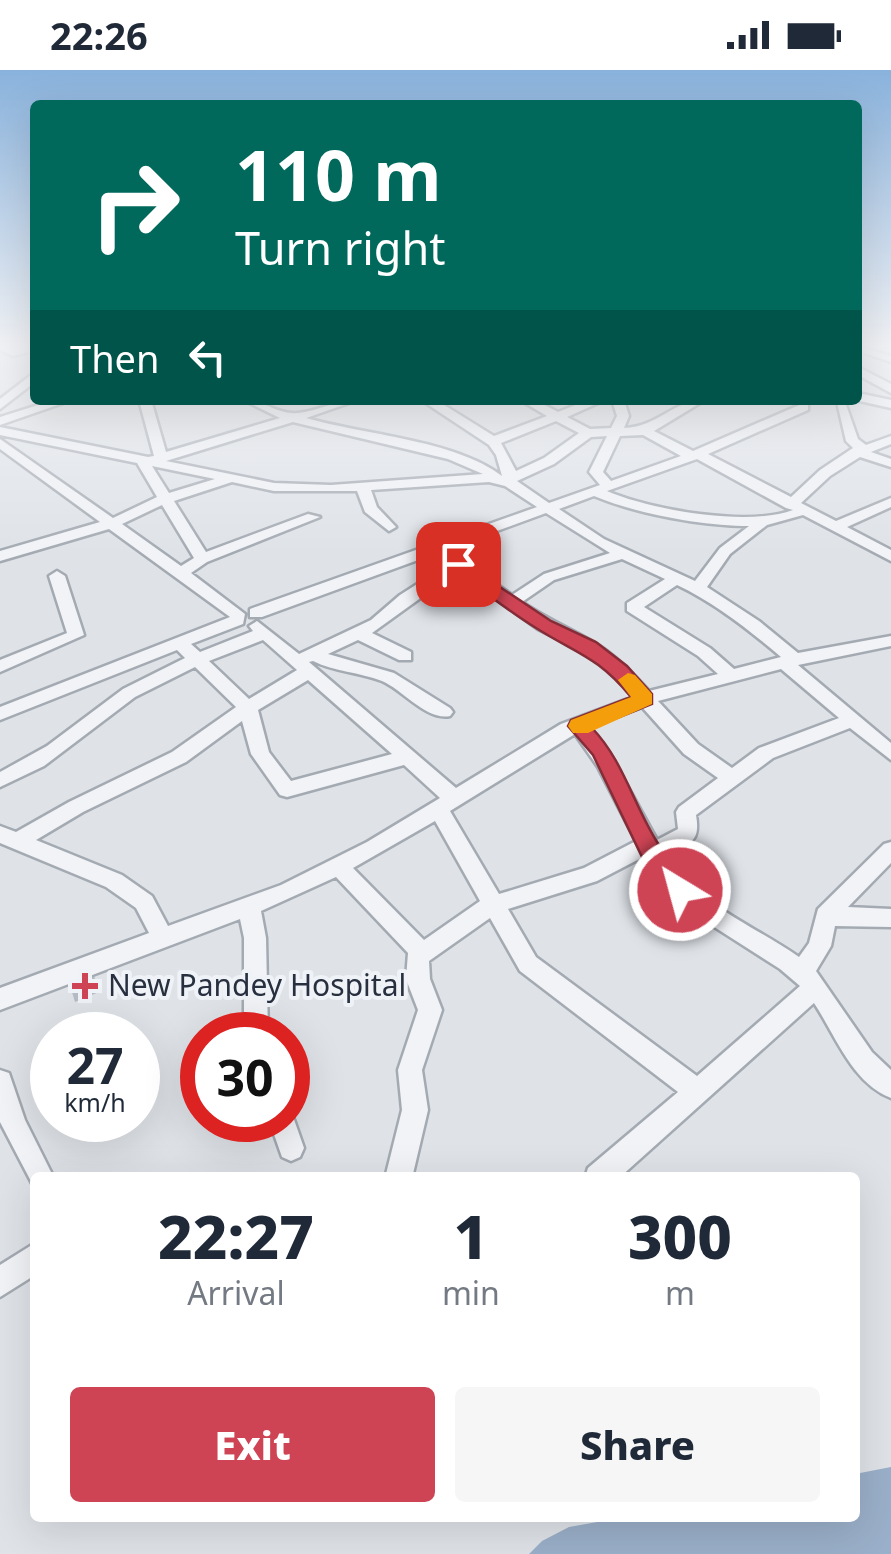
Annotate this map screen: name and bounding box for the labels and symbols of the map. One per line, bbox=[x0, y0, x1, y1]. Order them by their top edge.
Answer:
pin bbox=[416, 522, 501, 607]
position arrow bbox=[628, 838, 732, 942]
place label: New Pandey Hospital bbox=[108, 964, 406, 1005]
marker: New Pandey Hospital bbox=[72, 973, 98, 999]
speed limit sign: 30 bbox=[180, 1012, 310, 1142]

